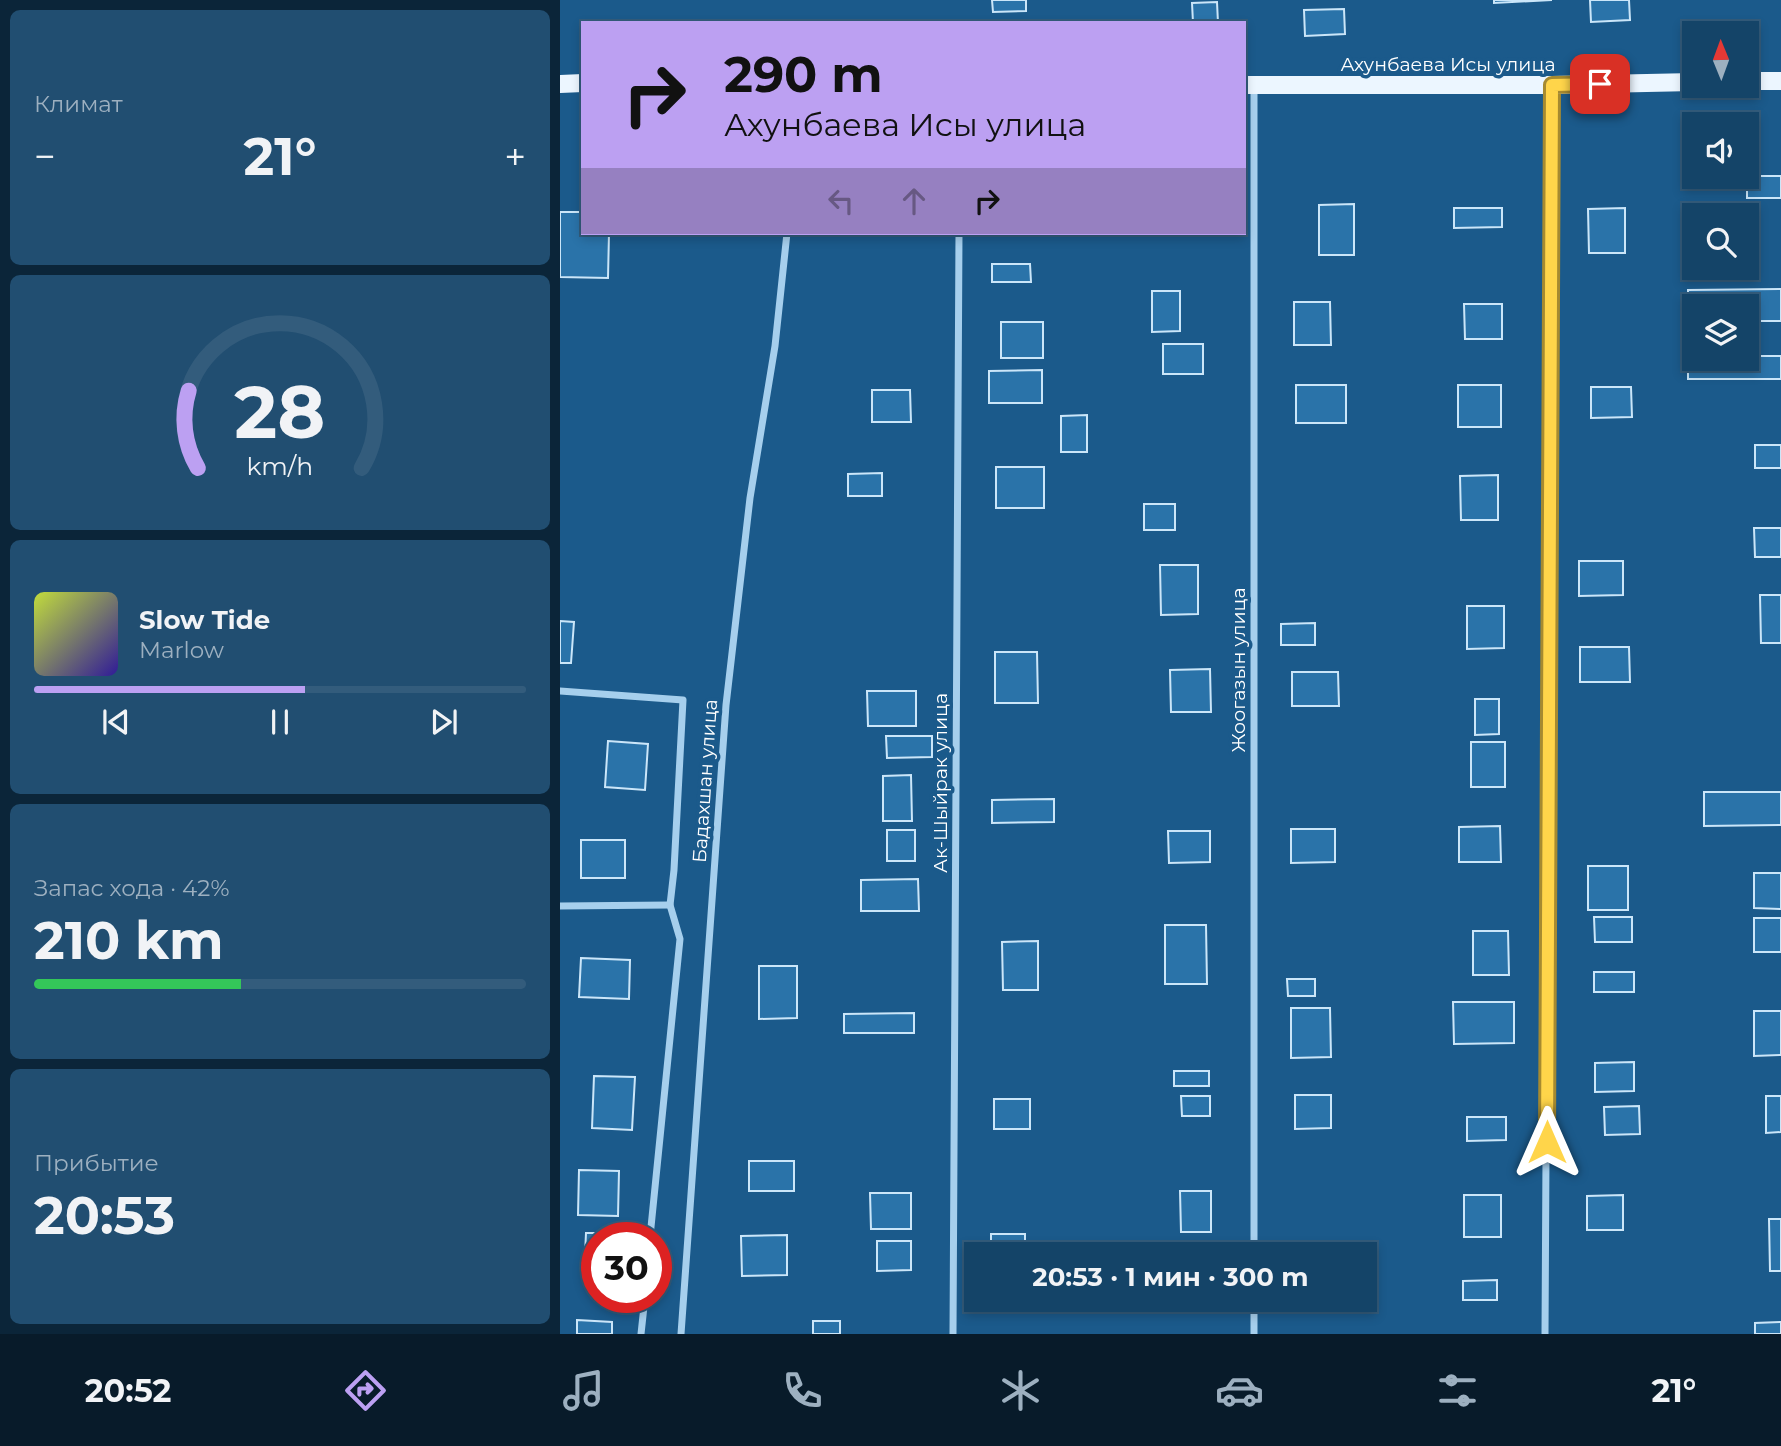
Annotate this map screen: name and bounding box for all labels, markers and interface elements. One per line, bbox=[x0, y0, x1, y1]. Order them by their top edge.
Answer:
north arrow bbox=[1682, 21, 1759, 98]
map controls bbox=[1682, 21, 1759, 371]
text: 290 m bbox=[724, 45, 883, 104]
icon: right bbox=[609, 49, 700, 140]
street label: Ахунбаева Исы улица bbox=[1340, 53, 1556, 76]
pin bbox=[1570, 54, 1630, 114]
icon: arrive bbox=[1581, 65, 1619, 103]
text: Климат bbox=[34, 90, 123, 118]
text: Ахунбаева Исы улица bbox=[724, 105, 1086, 144]
button: sound bbox=[1682, 112, 1759, 189]
text: 21° bbox=[244, 125, 316, 188]
text: − bbox=[34, 133, 56, 180]
text: + bbox=[504, 133, 526, 180]
icon: left bbox=[822, 182, 860, 220]
icon: ahead bbox=[895, 182, 933, 220]
icon: right bbox=[968, 182, 1006, 220]
button: search bbox=[1682, 203, 1759, 280]
button: layers bbox=[1682, 294, 1759, 371]
text: 28 bbox=[235, 369, 326, 457]
text: km/h bbox=[247, 451, 313, 481]
street label: Жоогазын улица bbox=[1227, 587, 1250, 753]
text: Slow Tide bbox=[139, 604, 270, 636]
text: Marlow bbox=[139, 636, 224, 664]
street label: Ак-Шыйрак улица bbox=[929, 693, 952, 873]
street label: Бадахшан улица bbox=[688, 698, 722, 864]
icon: previous bbox=[97, 703, 135, 741]
icon: pause bbox=[261, 703, 299, 741]
icon: next bbox=[425, 703, 463, 741]
text: Запас хода · 42% bbox=[34, 874, 230, 902]
text: 210 km bbox=[34, 909, 224, 972]
position arrow bbox=[1510, 1105, 1584, 1179]
text: Прибытие bbox=[34, 1149, 159, 1177]
text: 20:53 bbox=[34, 1184, 175, 1247]
speed limit sign: 30 bbox=[581, 1222, 672, 1313]
text: 20:53 · 1 мин · 300 m bbox=[1032, 1261, 1309, 1293]
icon: directions bbox=[341, 1366, 390, 1415]
icon: music bbox=[559, 1366, 608, 1415]
icon: phone bbox=[778, 1366, 827, 1415]
icon: climate bbox=[996, 1366, 1045, 1415]
icon: car bbox=[1215, 1366, 1264, 1415]
icon: filters bbox=[1433, 1366, 1482, 1415]
text: 20:52 bbox=[85, 1371, 171, 1410]
text: 21° bbox=[1651, 1371, 1696, 1410]

